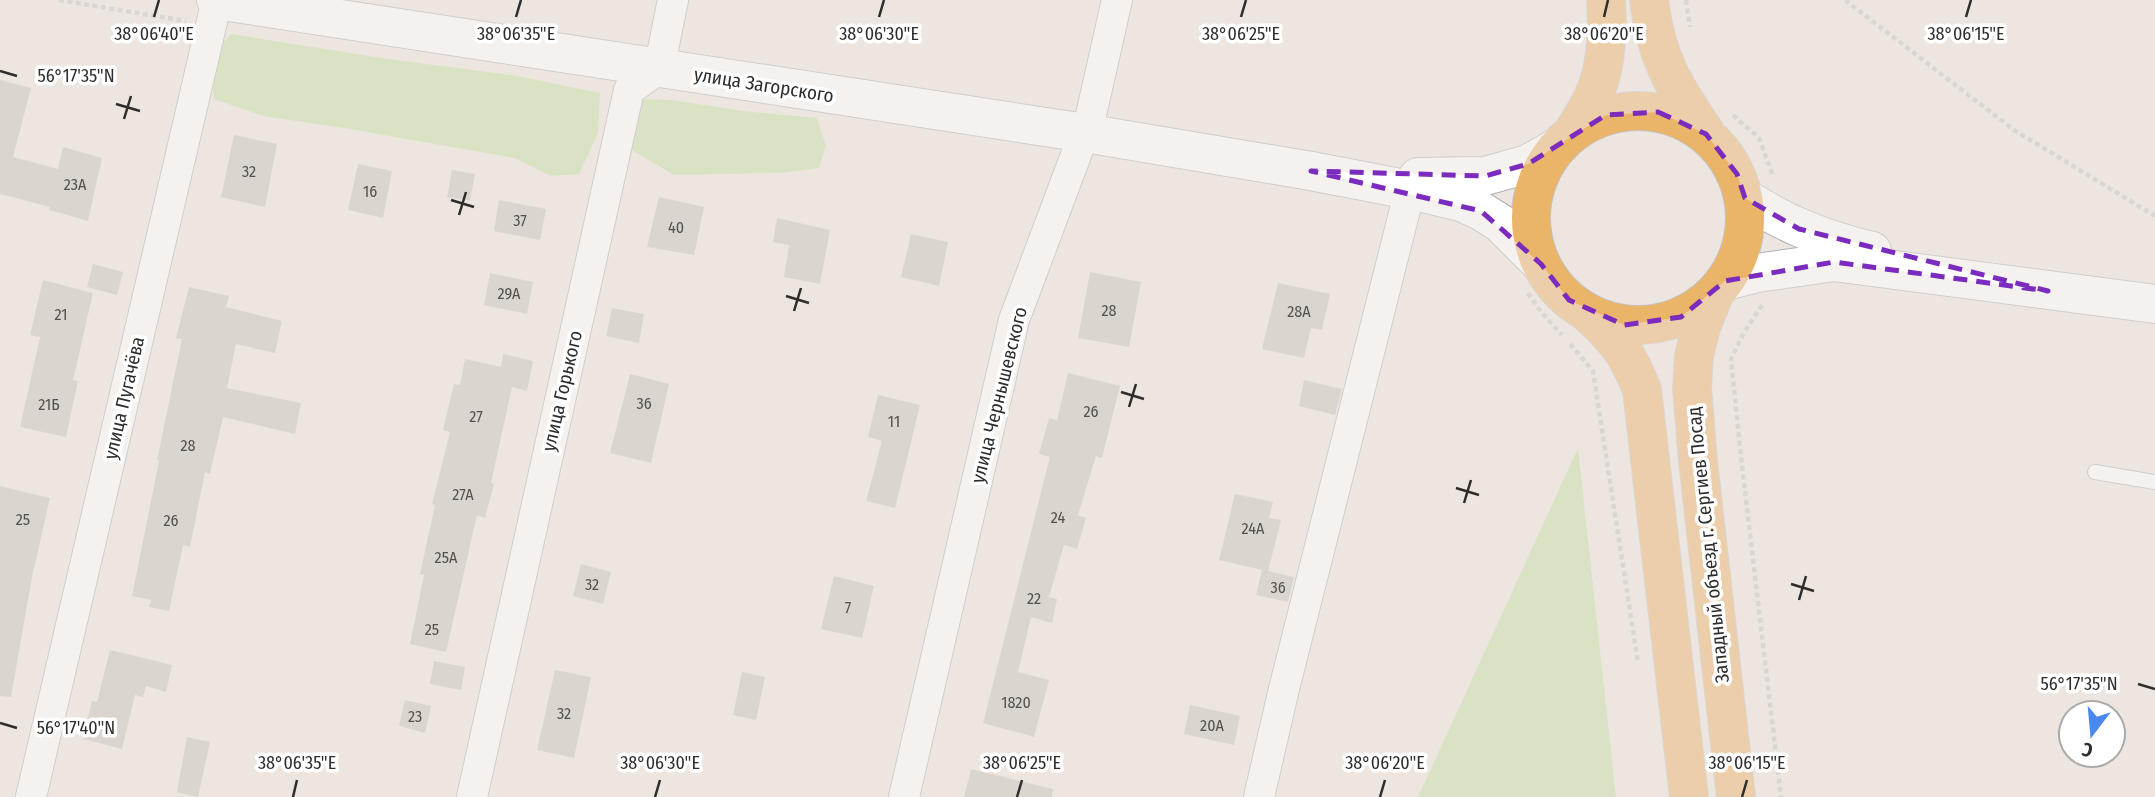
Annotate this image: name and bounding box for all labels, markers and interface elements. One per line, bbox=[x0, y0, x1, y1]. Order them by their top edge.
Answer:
text: 38°06'40"E bbox=[114, 23, 194, 45]
text: 38°06'35"E bbox=[477, 23, 555, 45]
text: 38°06'30"E bbox=[839, 23, 919, 45]
text: 38°06'25"E bbox=[1202, 23, 1280, 45]
text: 38°06'20"E bbox=[1564, 23, 1644, 45]
text: 38°06'15"E bbox=[1927, 23, 2005, 45]
street label: улица Загорского bbox=[693, 63, 835, 107]
text: 56°17'35"N bbox=[37, 65, 115, 87]
house number: 32 bbox=[242, 162, 256, 181]
house number: 23А bbox=[64, 175, 87, 194]
house number: 16 bbox=[363, 182, 377, 201]
house number: 37 bbox=[513, 211, 527, 230]
house number: 40 bbox=[668, 218, 684, 237]
house number: 29А bbox=[498, 284, 521, 303]
house number: 28 bbox=[1101, 301, 1117, 320]
house number: 28А bbox=[1287, 302, 1311, 321]
street label: улица Чернышевского bbox=[966, 304, 1032, 486]
house number: 21 bbox=[55, 305, 67, 324]
street label: улица Горького bbox=[537, 328, 587, 454]
street label: улица Пугачёва bbox=[99, 334, 149, 462]
house number: 36 bbox=[636, 394, 652, 413]
house number: 21Б bbox=[38, 395, 60, 414]
house number: 26 bbox=[1084, 402, 1099, 421]
street label: Западный объезд г. Сергиев Посад bbox=[1682, 406, 1734, 684]
house number: 27 bbox=[469, 407, 483, 426]
house number: 11 bbox=[888, 412, 900, 431]
house number: 28 bbox=[180, 436, 196, 455]
house number: 27А bbox=[452, 485, 474, 504]
house number: 24 bbox=[1051, 508, 1065, 527]
house number: 25 bbox=[16, 510, 30, 529]
house number: 26 bbox=[164, 511, 179, 530]
house number: 24А bbox=[1242, 519, 1265, 538]
house number: 25А bbox=[435, 548, 458, 567]
house number: 32 bbox=[585, 575, 599, 594]
house number: 36 bbox=[1270, 578, 1286, 597]
house number: 22 bbox=[1027, 589, 1041, 608]
house number: 7 bbox=[845, 598, 852, 617]
house number: 25 bbox=[425, 620, 439, 639]
text: 56°17'35"N bbox=[2040, 673, 2118, 695]
house number: 1820 bbox=[1001, 693, 1031, 712]
north arrow bbox=[2057, 699, 2127, 769]
house number: 32 bbox=[557, 704, 571, 723]
house number: 23 bbox=[408, 707, 422, 726]
house number: 20А bbox=[1200, 716, 1224, 735]
text: 56°17'40"N bbox=[37, 717, 115, 739]
text: С bbox=[2079, 737, 2095, 762]
text: 38°06'35"E bbox=[258, 752, 336, 774]
text: 38°06'30"E bbox=[620, 752, 700, 774]
text: 38°06'25"E bbox=[983, 752, 1061, 774]
text: 38°06'20"E bbox=[1345, 752, 1425, 774]
text: 38°06'15"E bbox=[1708, 752, 1786, 774]

